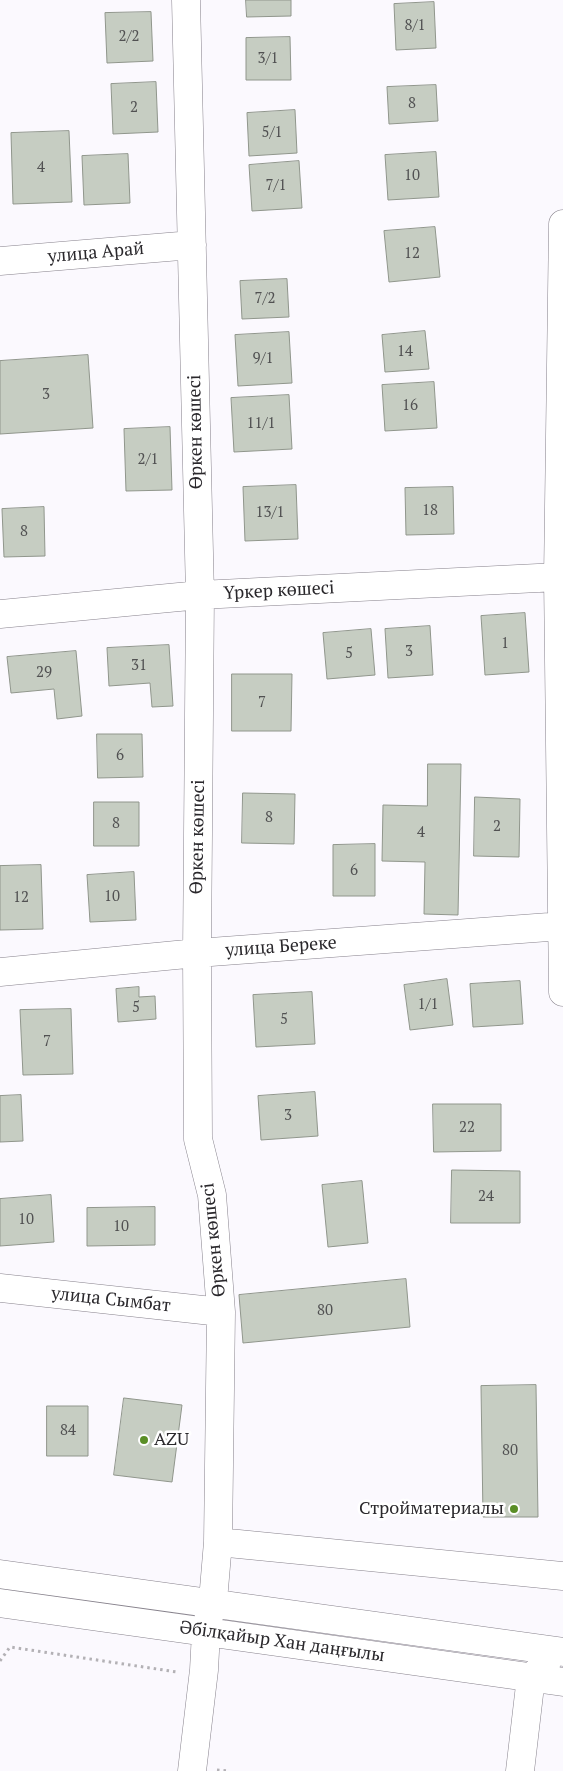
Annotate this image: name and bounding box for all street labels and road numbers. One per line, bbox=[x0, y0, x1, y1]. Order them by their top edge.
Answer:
street label: улица Арай bbox=[47, 238, 145, 268]
street label: Өркен көшесі bbox=[184, 374, 208, 490]
street label: Үркер көшесі bbox=[223, 577, 335, 605]
street label: Өркен көшесі bbox=[186, 779, 210, 895]
street label: улица Береке bbox=[225, 932, 337, 962]
street label: Өркен көшесі bbox=[197, 1182, 231, 1298]
street label: улица Сымбат bbox=[50, 1283, 172, 1317]
street label: Әбілқайыр Хан даңғылы bbox=[178, 1617, 386, 1667]

